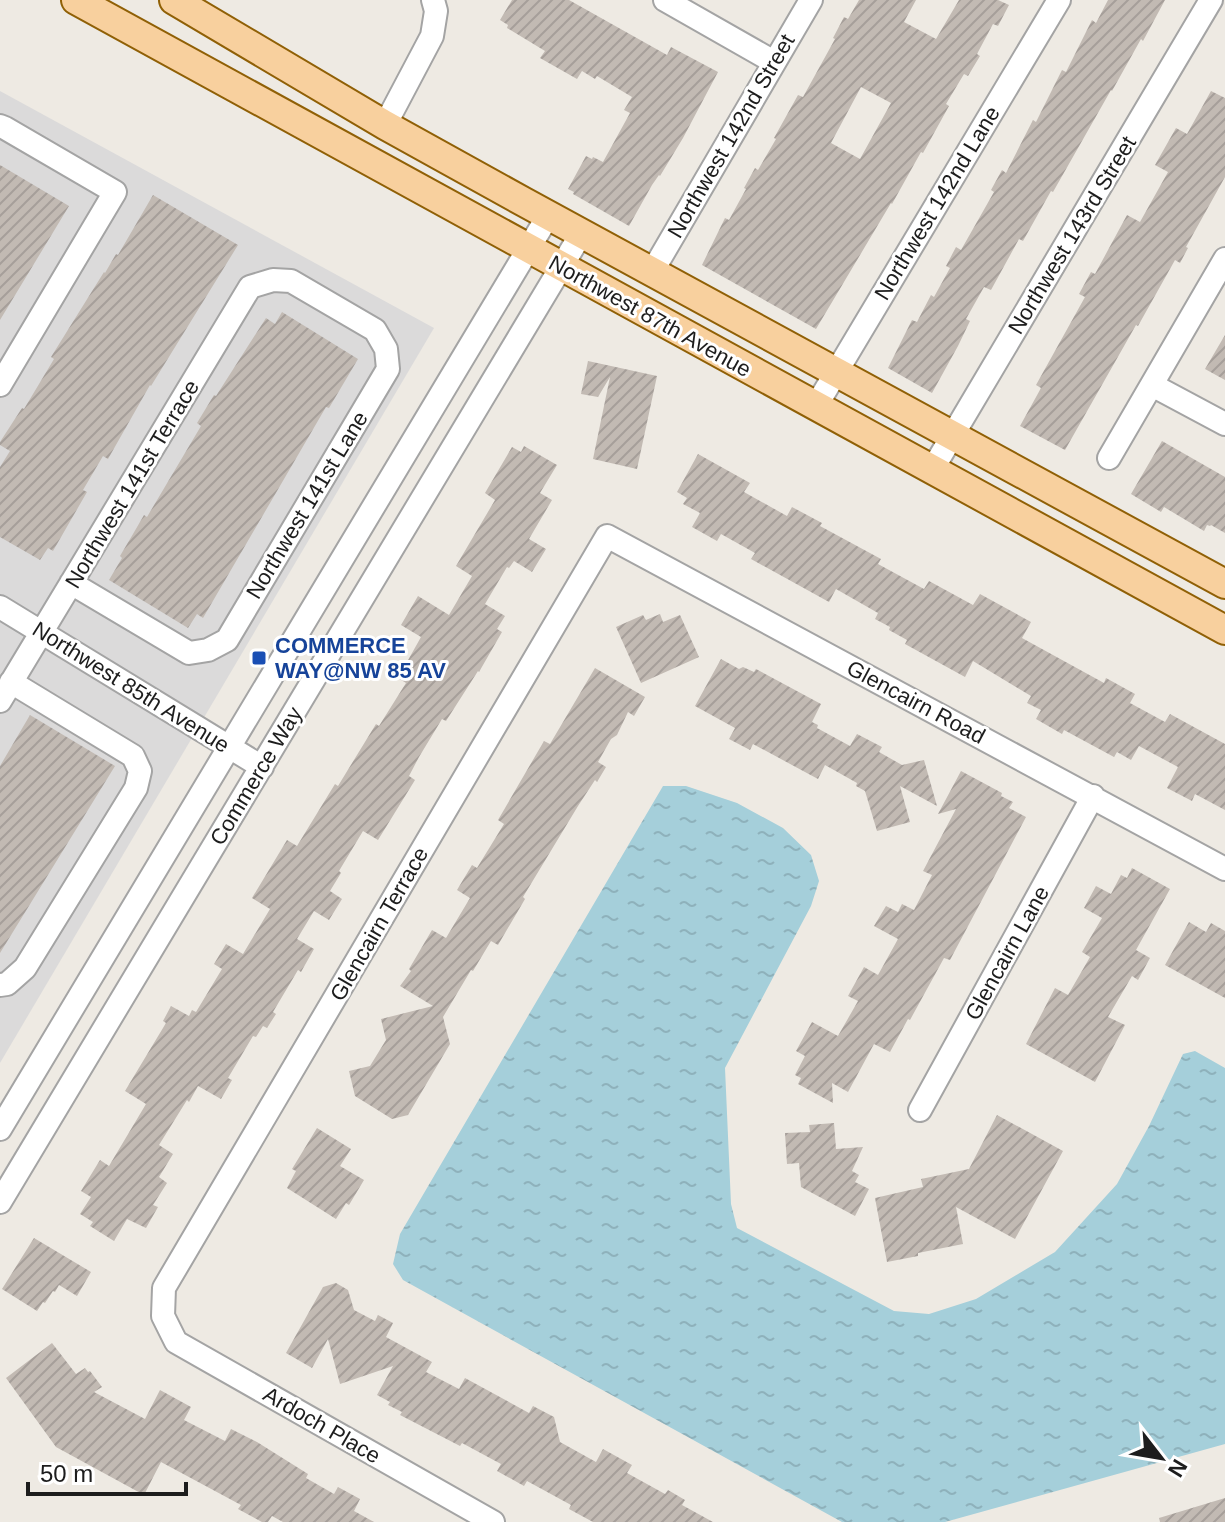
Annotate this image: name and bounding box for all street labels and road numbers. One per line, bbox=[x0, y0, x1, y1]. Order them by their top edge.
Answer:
street label: Northwest 142nd Street bbox=[662, 30, 800, 242]
street label: Northwest 142nd Lane bbox=[869, 102, 1005, 304]
street label: Northwest 143rd Street bbox=[1003, 132, 1141, 338]
street label: Northwest 87th Avenue bbox=[545, 250, 755, 382]
street label: Northwest 141st Terrace bbox=[60, 376, 204, 592]
street label: Northwest 141st Lane bbox=[241, 407, 373, 603]
street label: Northwest 85th Avenue bbox=[28, 616, 234, 758]
street label: Glencairn Road bbox=[843, 655, 989, 749]
street label: Commerce Way bbox=[205, 702, 307, 850]
street label: Glencairn Terrace bbox=[325, 843, 433, 1005]
street label: Glencairn Lane bbox=[960, 882, 1054, 1024]
street label: Ardoch Place bbox=[259, 1381, 385, 1469]

